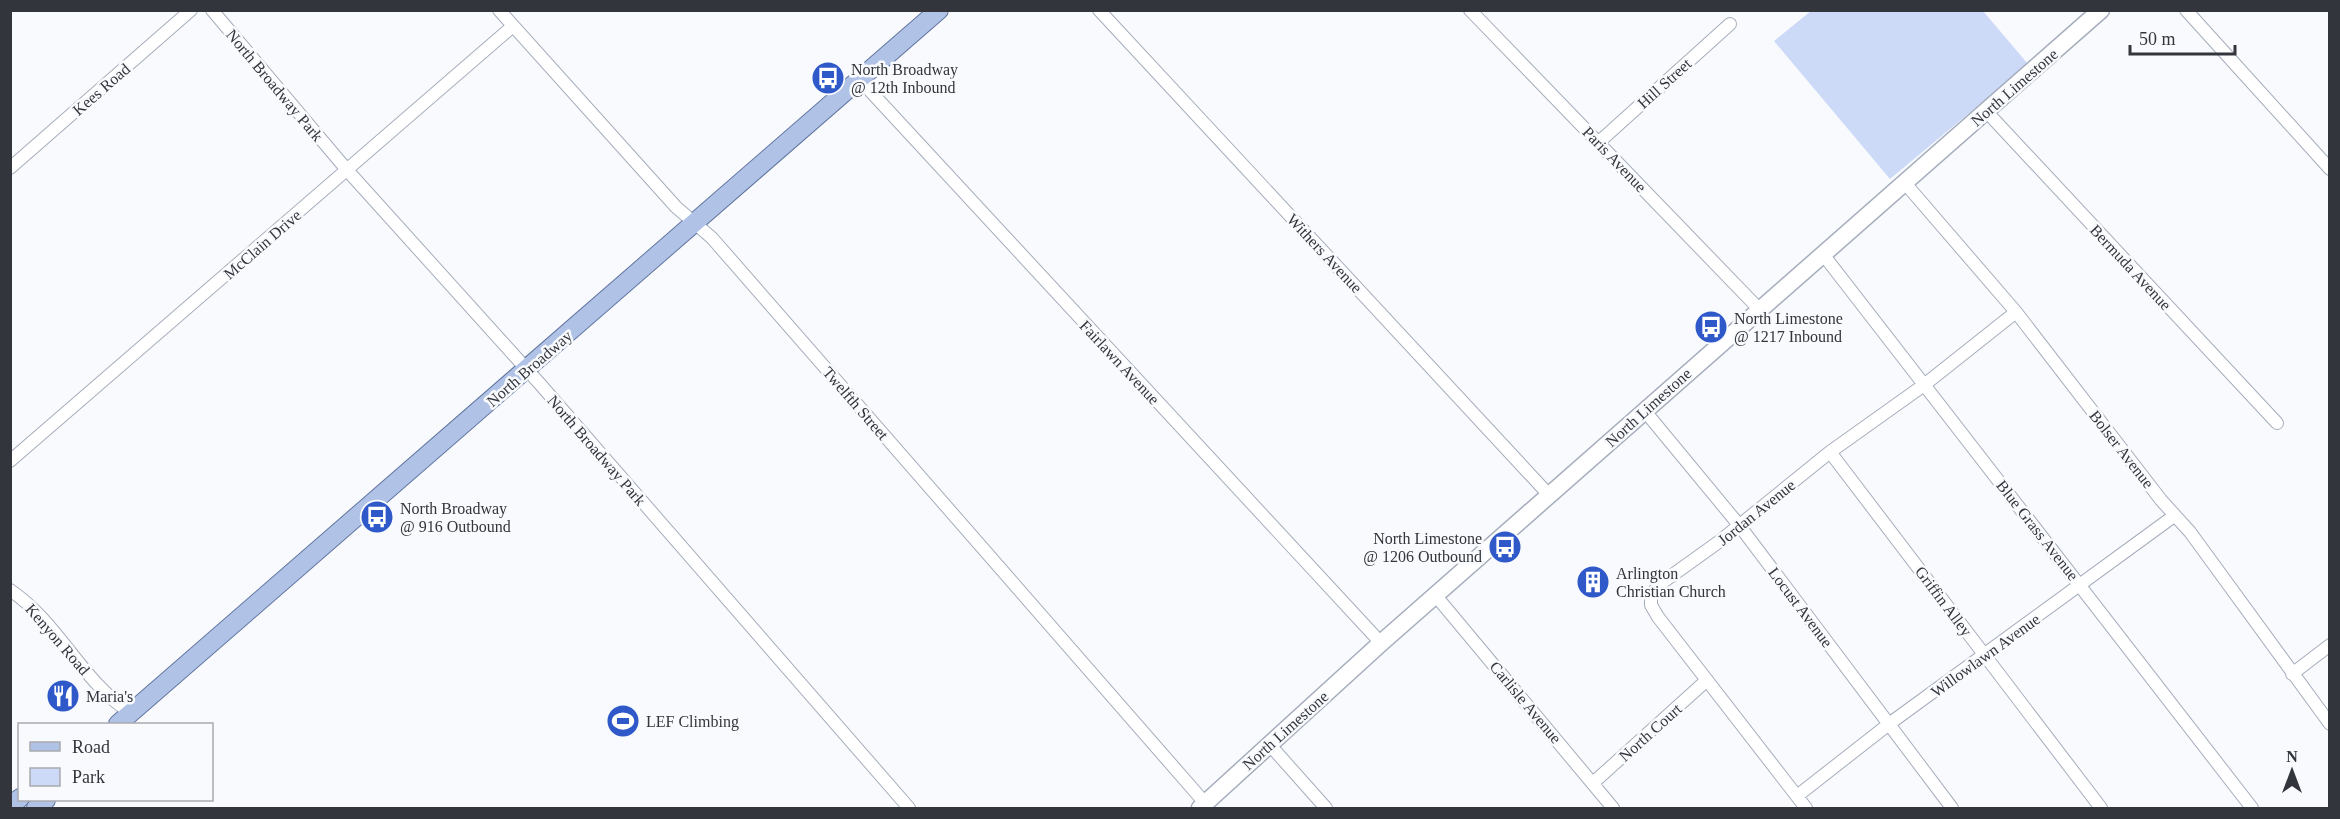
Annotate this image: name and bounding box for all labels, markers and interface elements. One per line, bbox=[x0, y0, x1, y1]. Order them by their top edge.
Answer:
scale bar bbox=[2130, 18, 2235, 56]
street label: North Broadway Park bbox=[222, 26, 326, 145]
text: 50 m bbox=[2139, 29, 2176, 49]
street label: North Limestone bbox=[1968, 45, 2061, 130]
street label: Hill Street bbox=[1634, 55, 1695, 112]
street label: Kees Road bbox=[69, 60, 133, 119]
bus stop icon: North Broadway @ 12th Inbound bbox=[810, 60, 846, 96]
place label: North Broadway @ 12th Inbound bbox=[851, 61, 958, 97]
street label: Paris Avenue bbox=[1579, 123, 1650, 195]
street label: McClain Drive bbox=[220, 206, 304, 282]
street label: Withers Avenue bbox=[1284, 210, 1366, 296]
street label: Bermuda Avenue bbox=[2087, 221, 2174, 313]
bus stop icon: North Limestone @ 1217 Inbound bbox=[1693, 309, 1729, 345]
place label: North Limestone @ 1217 Inbound bbox=[1734, 310, 1843, 346]
street label: Fairlawn Avenue bbox=[1076, 317, 1163, 408]
street label: North Broadway bbox=[483, 327, 576, 411]
street label: Twelfth Street bbox=[819, 363, 892, 444]
street label: North Limestone bbox=[1602, 365, 1694, 450]
street label: North Broadway Park bbox=[543, 392, 649, 510]
street label: Bolser Avenue bbox=[2086, 407, 2157, 491]
street label: Jordan Avenue bbox=[1714, 476, 1798, 549]
street label: Blue Grass Avenue bbox=[1993, 477, 2082, 584]
bus stop icon: North Broadway @ 916 Outbound bbox=[359, 499, 395, 535]
place label: North Broadway @ 916 Outbound bbox=[400, 500, 511, 536]
bus stop icon: North Limestone @ 1206 Outbound bbox=[1487, 529, 1523, 565]
place label: North Limestone @ 1206 Outbound bbox=[1363, 530, 1482, 566]
street label: Griffin Alley bbox=[1911, 563, 1975, 640]
building icon: Arlington Christian Church bbox=[1575, 564, 1611, 600]
street label: Locust Avenue bbox=[1765, 564, 1836, 650]
place label: Arlington Christian Church bbox=[1616, 565, 1726, 600]
street label: Kenyon Road bbox=[21, 600, 93, 679]
street label: Willowlawn Avenue bbox=[1928, 610, 2043, 701]
street label: Carlisle Avenue bbox=[1486, 658, 1565, 747]
restaurant icon: Maria's bbox=[45, 678, 81, 714]
place label: Maria's bbox=[86, 688, 133, 705]
street label: North Limestone bbox=[1239, 688, 1331, 773]
street label: North Court bbox=[1616, 700, 1685, 765]
sports icon: LEF Climbing bbox=[605, 703, 641, 739]
place label: LEF Climbing bbox=[646, 713, 739, 731]
legend bbox=[18, 723, 213, 801]
text: Road bbox=[72, 737, 110, 757]
north arrow bbox=[2262, 741, 2322, 801]
text: N bbox=[2286, 748, 2298, 765]
text: Park bbox=[72, 767, 105, 787]

